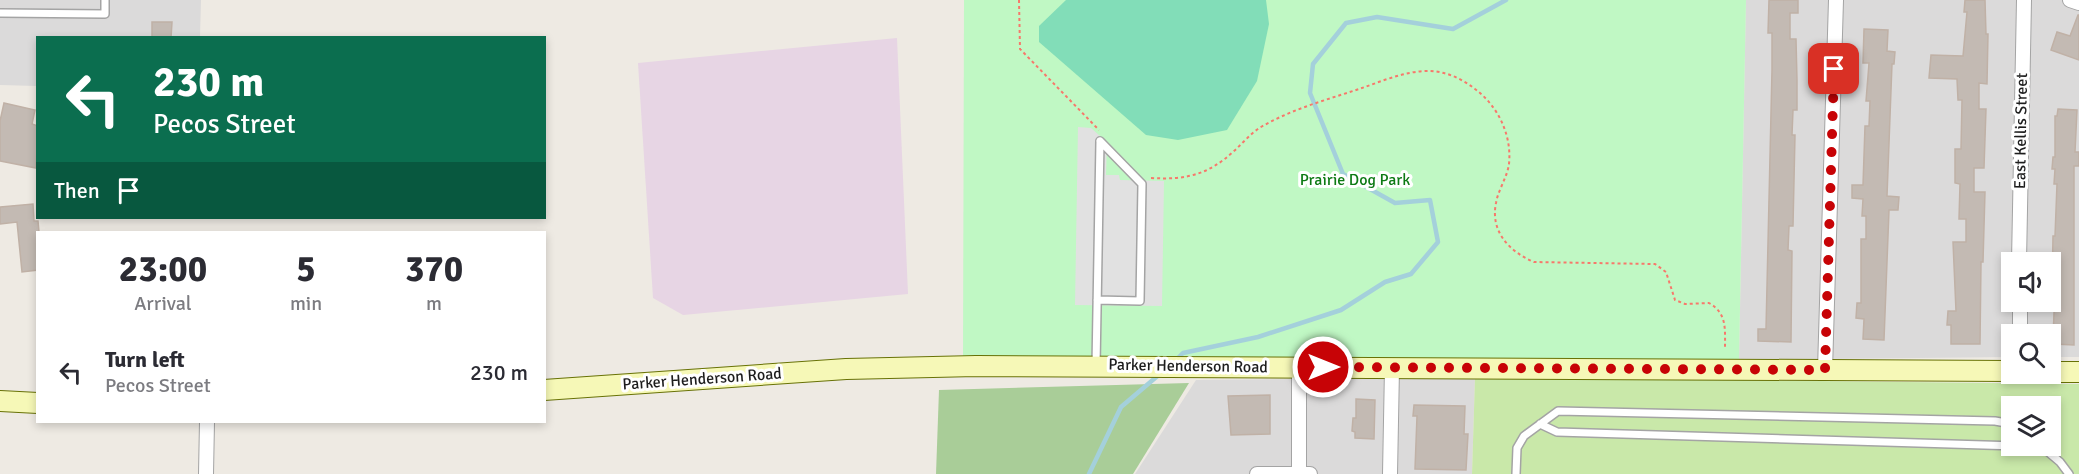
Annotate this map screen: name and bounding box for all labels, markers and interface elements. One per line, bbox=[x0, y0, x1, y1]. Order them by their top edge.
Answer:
pin bbox=[1808, 43, 1859, 94]
icon: arrive bbox=[1817, 52, 1850, 85]
text: 230 m bbox=[153, 57, 264, 108]
icon: left bbox=[54, 60, 132, 138]
street label: East Kellis Street bbox=[2010, 72, 2032, 189]
text: Pecos Street bbox=[153, 108, 296, 141]
park label: Prairie Dog Park bbox=[1300, 170, 1410, 190]
icon: arrive bbox=[112, 174, 145, 207]
text: Then bbox=[54, 177, 100, 204]
text: 23:00 bbox=[119, 247, 207, 292]
text: 5 bbox=[296, 247, 316, 292]
text: 370 bbox=[405, 247, 463, 292]
map controls bbox=[2001, 252, 2061, 456]
button: sound bbox=[2001, 252, 2061, 312]
text: Arrival bbox=[134, 291, 192, 316]
text: min bbox=[290, 291, 322, 316]
text: m bbox=[426, 291, 442, 316]
button: search bbox=[2001, 324, 2061, 384]
position arrow bbox=[1291, 335, 1355, 399]
text: Turn left bbox=[105, 346, 185, 373]
street label: Parker Henderson Road bbox=[1108, 355, 1268, 377]
icon: left bbox=[54, 356, 87, 389]
text: 230 m bbox=[470, 359, 528, 386]
street label: Parker Henderson Road bbox=[622, 363, 782, 395]
text: Pecos Street bbox=[105, 373, 211, 398]
button: layers bbox=[2001, 396, 2061, 456]

